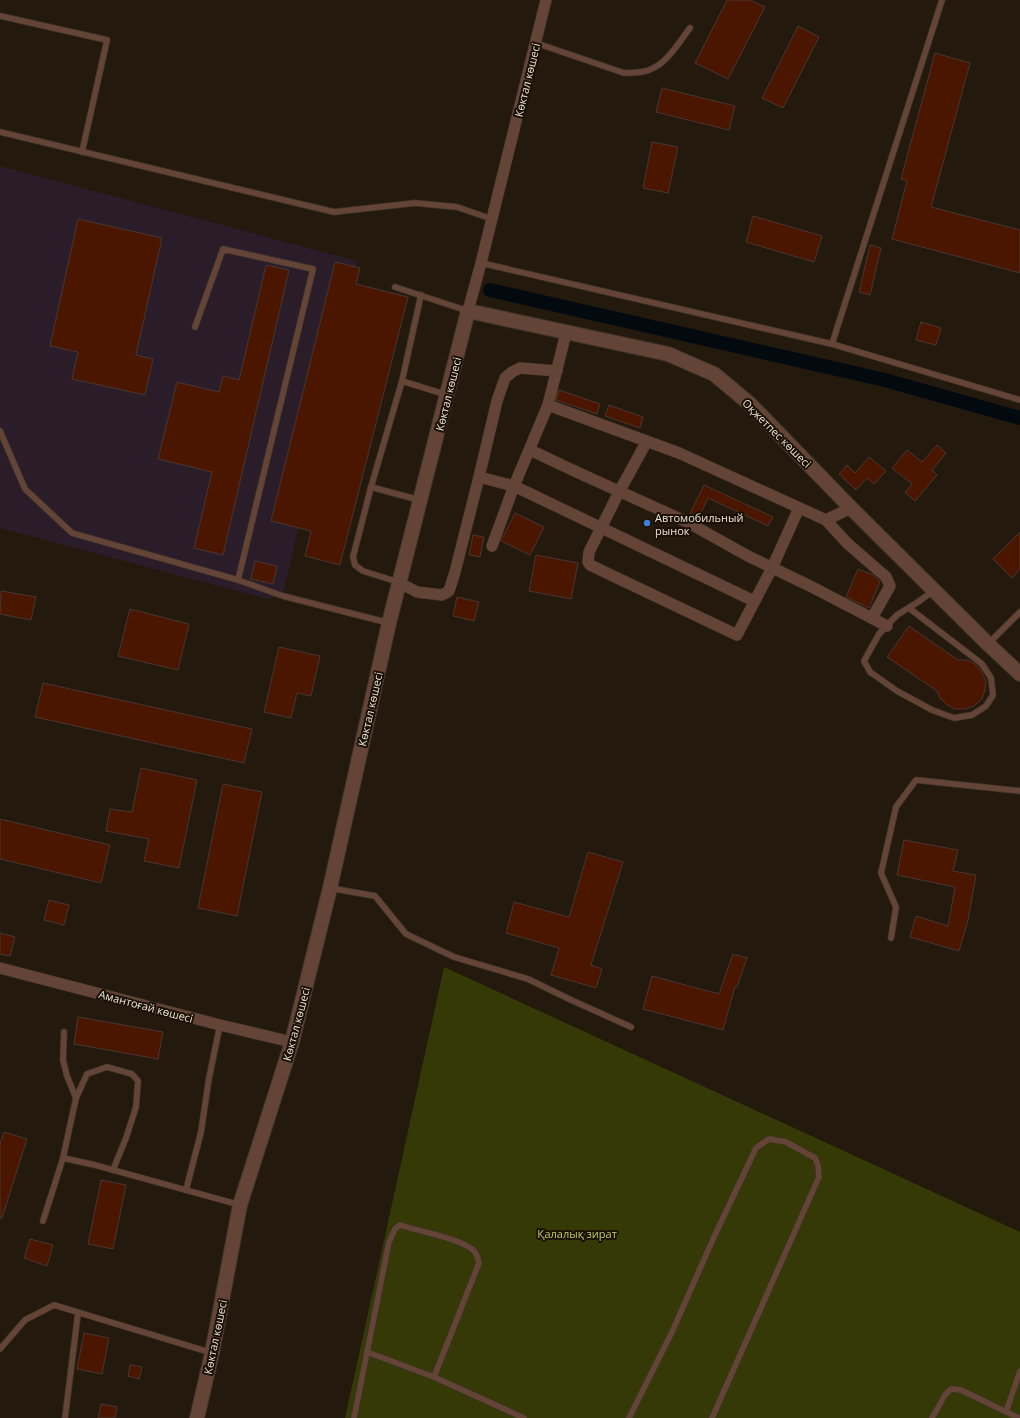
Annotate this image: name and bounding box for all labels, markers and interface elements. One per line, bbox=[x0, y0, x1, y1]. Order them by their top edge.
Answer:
street label: Көктал көшесі bbox=[511, 41, 543, 119]
street label: Көктал көшесі bbox=[432, 355, 464, 433]
street label: Оқжетпес көшесі bbox=[739, 395, 815, 471]
place label: Автомобильный рынок bbox=[655, 510, 743, 538]
marker: Автомобильный рынок bbox=[642, 518, 652, 528]
street label: Көктал көшесі bbox=[354, 670, 386, 748]
street label: Көктал көшесі bbox=[279, 985, 313, 1063]
street label: Амантоғай көшесі bbox=[97, 986, 195, 1026]
park label: Қалалық зират bbox=[537, 1226, 617, 1241]
street label: Көктал көшесі bbox=[200, 1298, 230, 1376]

